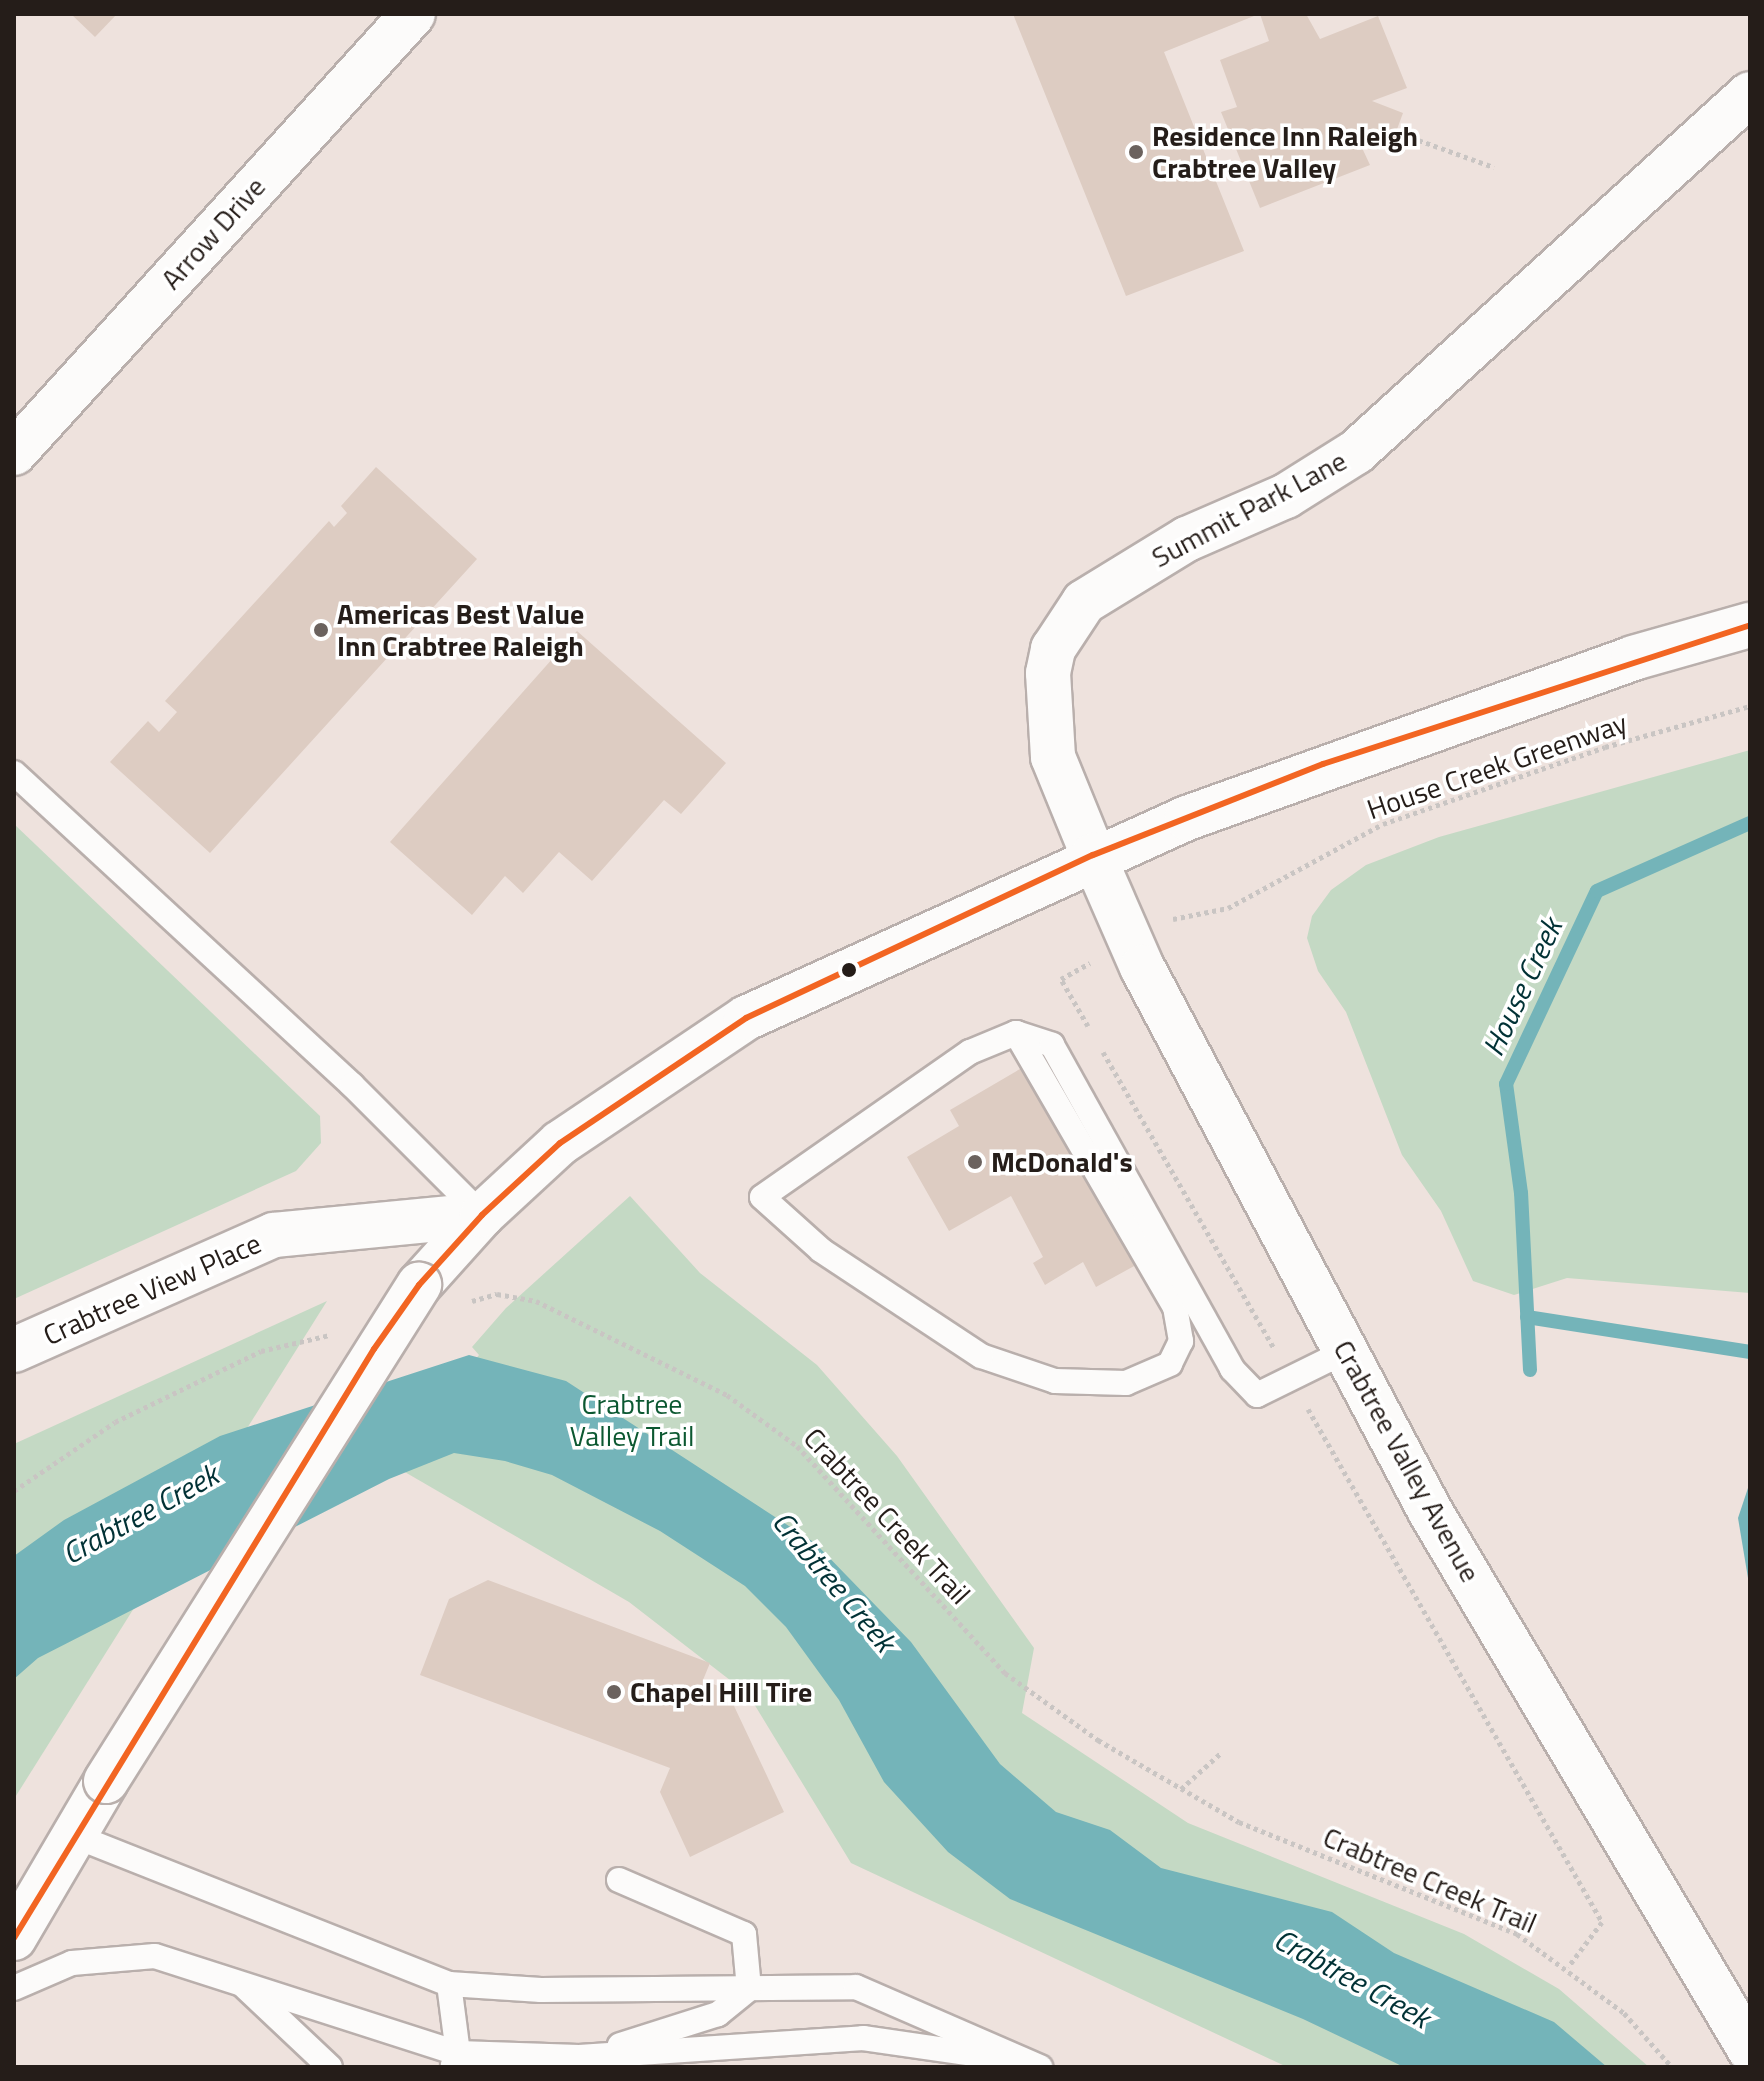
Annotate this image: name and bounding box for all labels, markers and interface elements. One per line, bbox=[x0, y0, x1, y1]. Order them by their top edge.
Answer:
place label: Residence Inn Raleigh Crabtree Valley bbox=[1152, 119, 1418, 185]
marker: Residence Inn Raleigh Crabtree Valley bbox=[1127, 143, 1145, 161]
street label: Arrow Drive bbox=[154, 170, 272, 296]
street label: Summit Park Lane bbox=[1146, 444, 1352, 574]
place label: Americas Best Value Inn Crabtree Raleigh bbox=[337, 597, 584, 663]
marker: Americas Best Value Inn Crabtree Raleigh bbox=[312, 621, 330, 639]
street label: House Creek Greenway bbox=[1363, 706, 1631, 826]
water label: House Creek bbox=[1475, 913, 1569, 1061]
unlabelled marker bbox=[841, 962, 857, 978]
place label: McDonald's bbox=[991, 1145, 1133, 1179]
marker: McDonald's bbox=[966, 1153, 984, 1171]
street label: Crabtree View Place bbox=[38, 1226, 266, 1352]
street label: Crabtree Valley Avenue bbox=[1327, 1334, 1487, 1588]
park label: Crabtree Valley Trail bbox=[570, 1387, 694, 1453]
street label: Crabtree Creek Trail bbox=[797, 1421, 977, 1611]
water label: Crabtree Creek bbox=[56, 1456, 224, 1572]
water label: Crabtree Creek bbox=[765, 1503, 903, 1659]
place label: Chapel Hill Tire bbox=[630, 1675, 812, 1709]
marker: Chapel Hill Tire bbox=[605, 1683, 623, 1701]
street label: Crabtree Creek Trail bbox=[1318, 1820, 1542, 1940]
water label: Crabtree Creek bbox=[1268, 1920, 1436, 2036]

